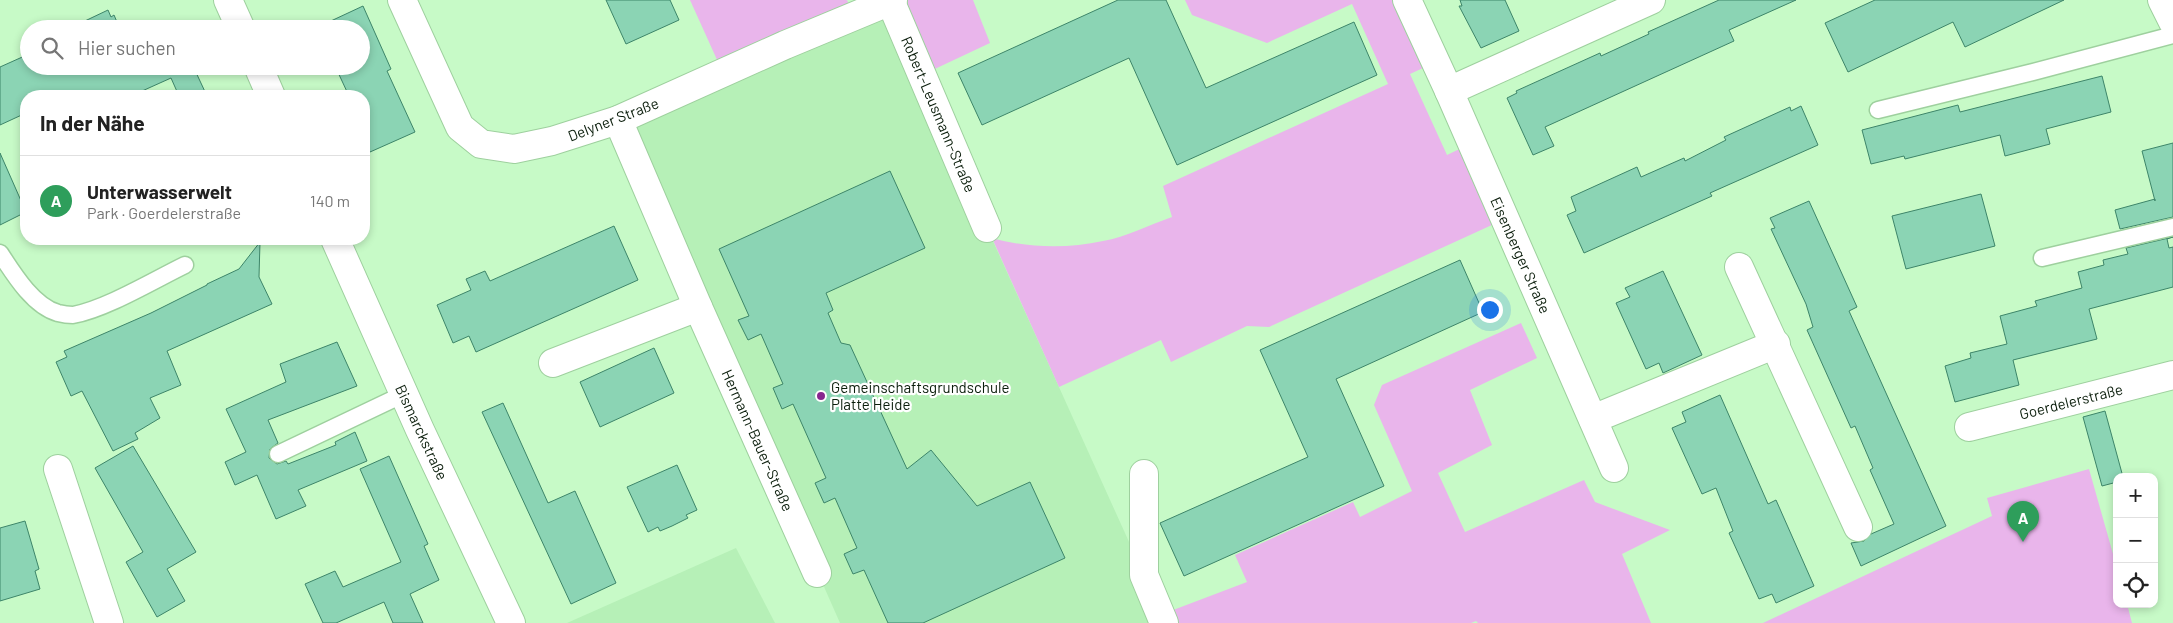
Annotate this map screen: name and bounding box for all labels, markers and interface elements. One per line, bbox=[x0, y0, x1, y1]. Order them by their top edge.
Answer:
search box bbox=[20, 20, 370, 75]
street label: Robert-Leusmann-Straße bbox=[898, 33, 980, 195]
icon: search bbox=[38, 34, 66, 62]
text: Hier suchen bbox=[78, 36, 176, 59]
street label: Delyner Straße bbox=[565, 93, 661, 145]
text: In der Nähe bbox=[40, 110, 145, 135]
text: Unterwasserwelt bbox=[87, 180, 232, 203]
text: A bbox=[51, 191, 61, 210]
text: 140 m bbox=[310, 191, 350, 210]
street label: Eisenberger Straße bbox=[1487, 194, 1555, 316]
text: Park · Goerdelerstraße bbox=[87, 203, 241, 222]
your location bbox=[1477, 297, 1503, 323]
street label: Hermann-Bauer-Straße bbox=[719, 366, 797, 514]
place label: Gemeinschaftsgrundschule Platte Heide bbox=[831, 378, 1009, 413]
street label: Goerdelerstraße bbox=[2017, 379, 2125, 423]
street label: Bismarckstraße bbox=[392, 381, 452, 483]
marker: Gemeinschaftsgrundschule Platte Heide bbox=[815, 390, 827, 402]
map controls bbox=[2113, 473, 2158, 608]
button: + bbox=[2113, 473, 2158, 518]
pin: A bbox=[2007, 501, 2039, 542]
button: − bbox=[2113, 518, 2158, 563]
button: locate bbox=[2113, 563, 2158, 608]

